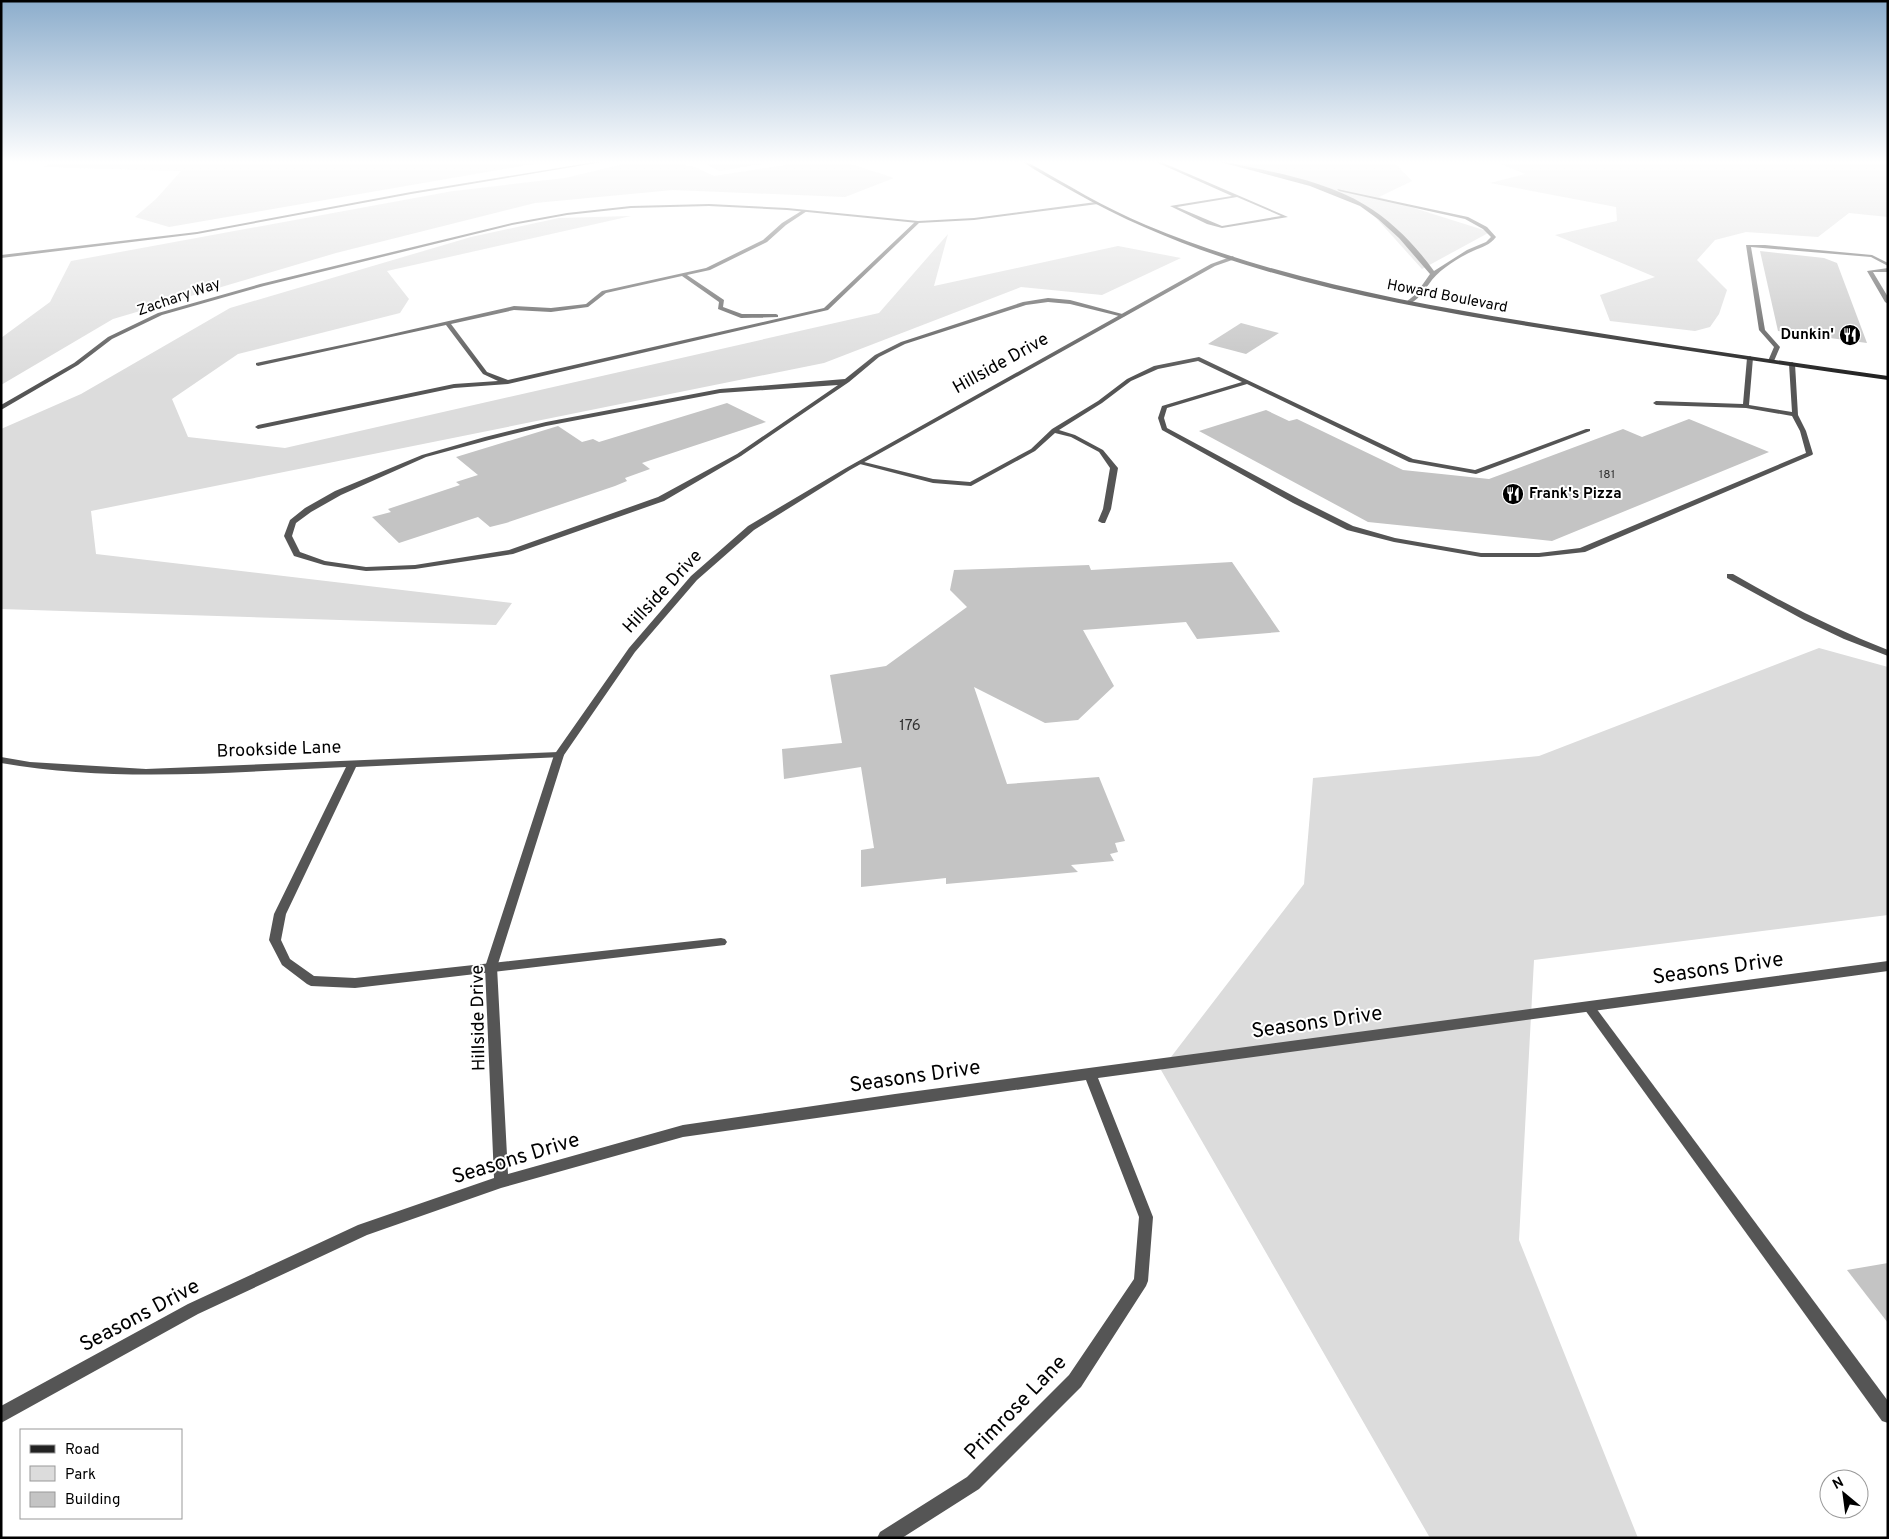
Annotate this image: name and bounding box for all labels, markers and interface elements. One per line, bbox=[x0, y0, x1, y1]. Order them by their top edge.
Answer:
street label: Zachary Way bbox=[135, 275, 223, 321]
street label: Howard Boulevard bbox=[1385, 276, 1509, 318]
restaurant icon: Dunkin' bbox=[1838, 323, 1862, 347]
place label: Dunkin' bbox=[1780, 326, 1834, 345]
street label: Hillside Drive bbox=[949, 328, 1053, 400]
house number: 181 bbox=[1599, 467, 1615, 483]
restaurant icon: Frank's Pizza bbox=[1501, 482, 1525, 506]
place label: Frank's Pizza bbox=[1529, 485, 1622, 504]
street label: Hillside Drive bbox=[618, 545, 708, 639]
house number: 176 bbox=[899, 717, 921, 736]
street label: Brookside Lane bbox=[216, 736, 342, 764]
street label: Seasons Drive bbox=[1651, 946, 1785, 992]
street label: Hillside Drive bbox=[467, 965, 491, 1071]
street label: Seasons Drive bbox=[1250, 1000, 1384, 1046]
street label: Seasons Drive bbox=[848, 1054, 982, 1100]
street label: Seasons Drive bbox=[449, 1127, 583, 1191]
street label: Seasons Drive bbox=[75, 1273, 205, 1359]
street label: Primrose Lane bbox=[959, 1350, 1073, 1466]
legend bbox=[20, 1429, 182, 1519]
text: Road bbox=[65, 1441, 100, 1460]
text: Park bbox=[65, 1466, 96, 1485]
north arrow bbox=[1819, 1469, 1869, 1519]
text: N bbox=[1830, 1474, 1847, 1494]
text: Building bbox=[65, 1491, 120, 1510]

